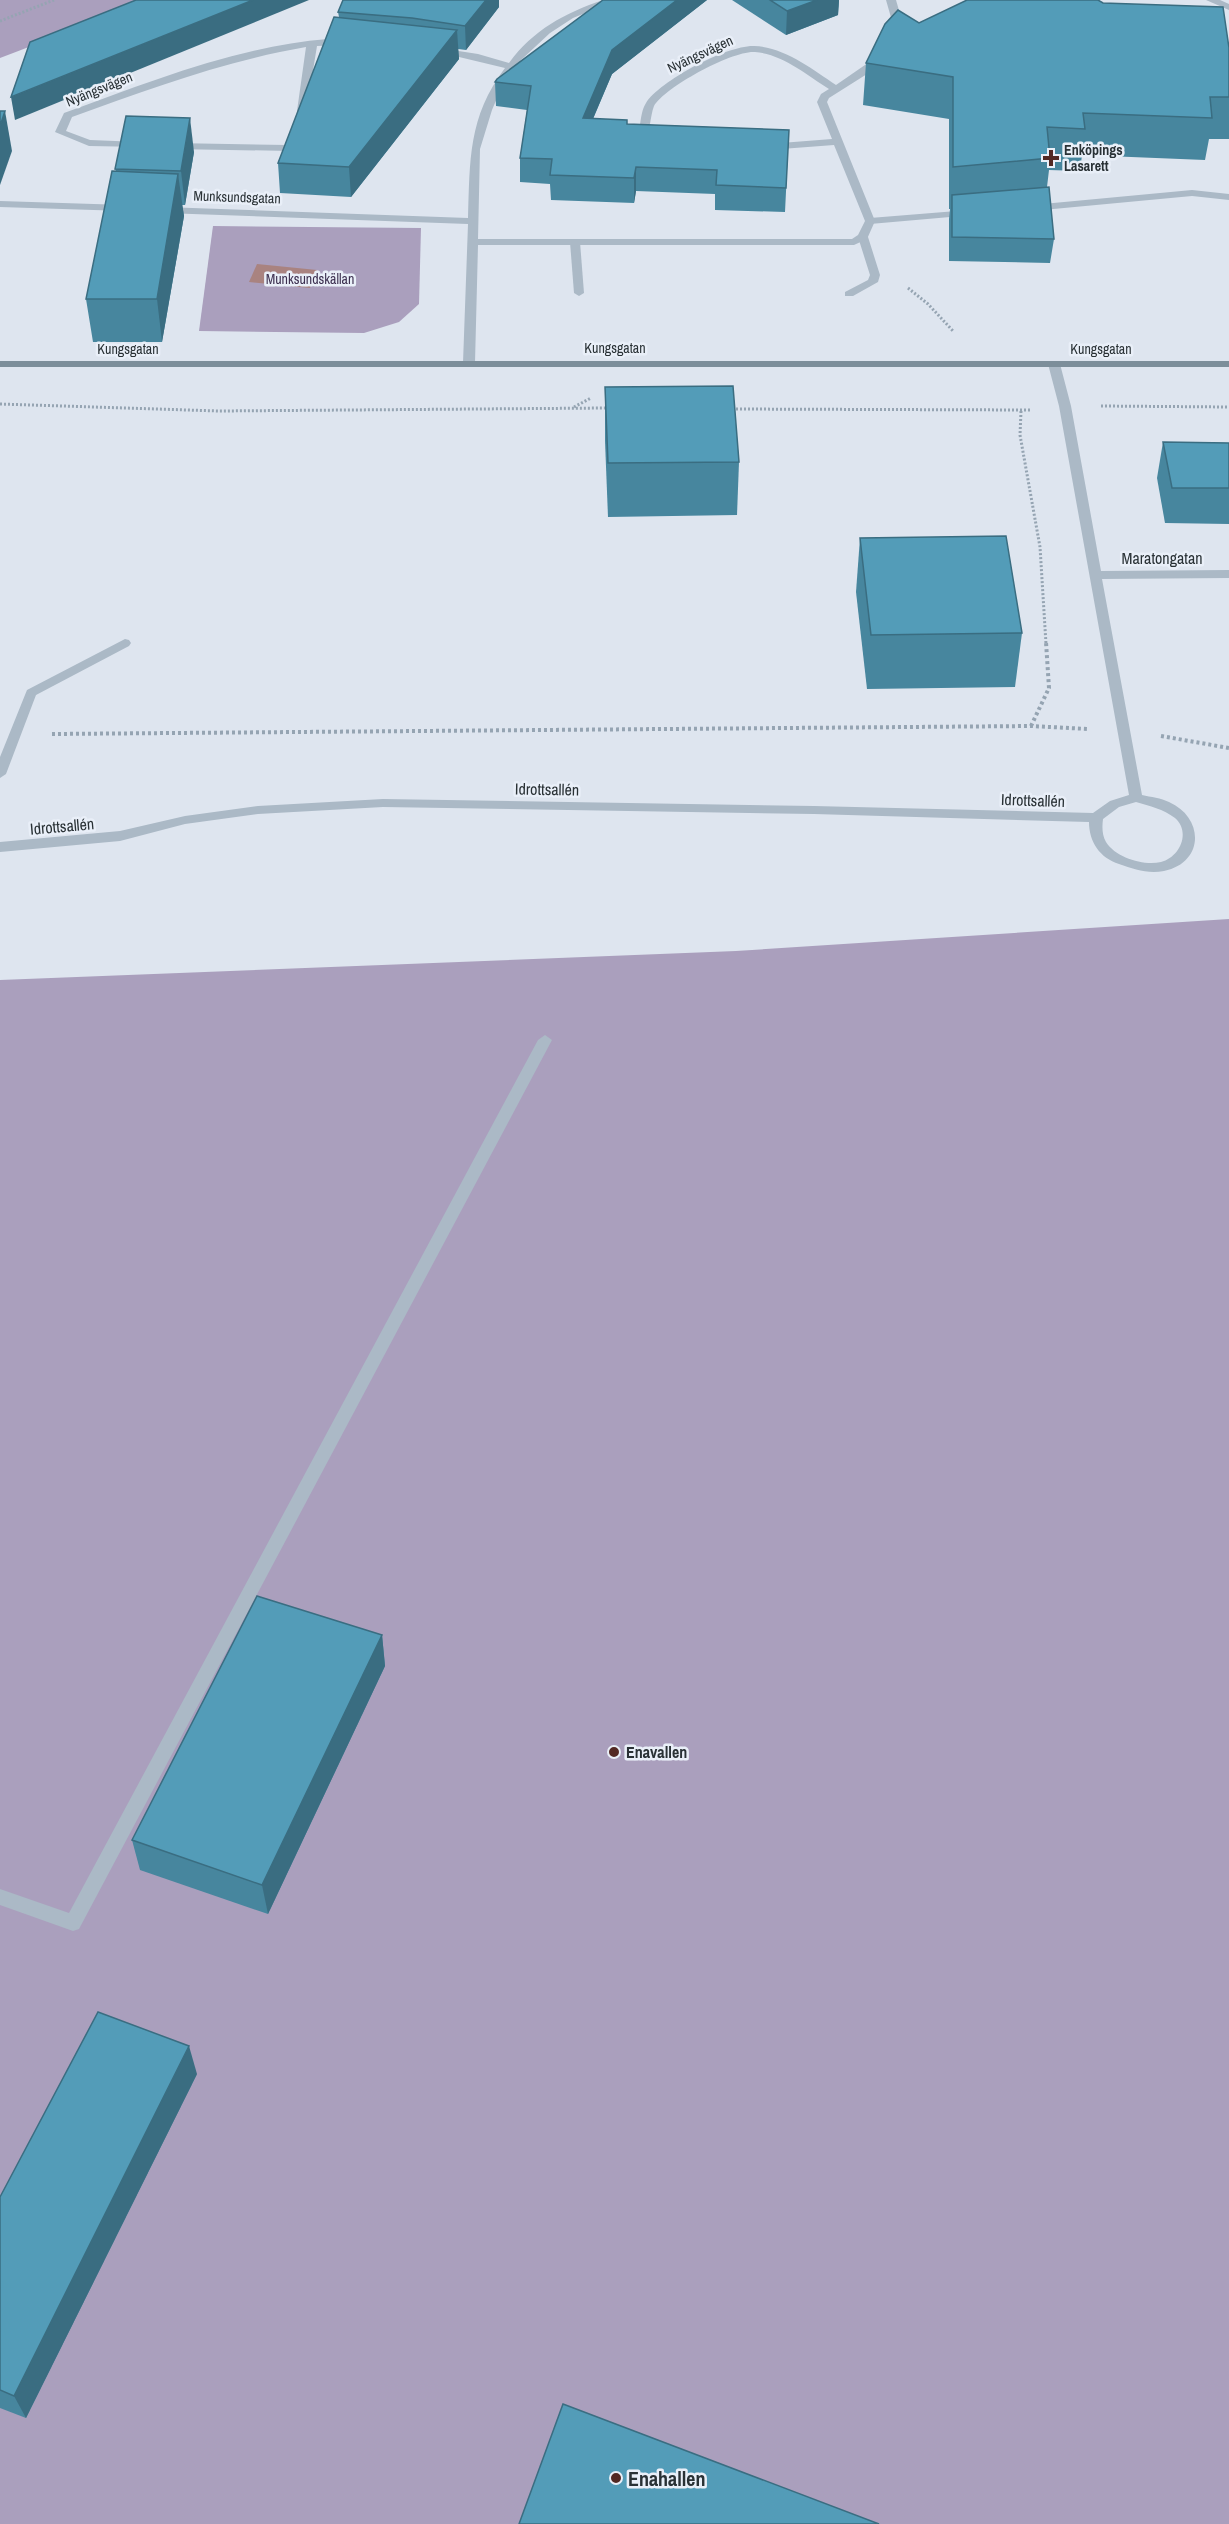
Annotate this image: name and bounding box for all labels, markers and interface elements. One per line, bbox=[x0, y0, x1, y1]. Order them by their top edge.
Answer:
street label: Nyängsvägen bbox=[664, 31, 736, 77]
street label: Nyängsvägen bbox=[63, 68, 135, 110]
place label: Enköpings Lasarett bbox=[1064, 141, 1123, 175]
marker: Enköpings Lasarett bbox=[1042, 149, 1060, 167]
street label: Munksundsgatan bbox=[193, 186, 281, 208]
park label: Munksundskällan bbox=[266, 270, 354, 288]
street label: Kungsgatan bbox=[584, 339, 646, 357]
street label: Kungsgatan bbox=[97, 340, 159, 358]
street label: Kungsgatan bbox=[1070, 340, 1132, 358]
street label: Maratongatan bbox=[1122, 547, 1202, 569]
street label: Idrottsallén bbox=[515, 777, 579, 801]
street label: Idrottsallén bbox=[1001, 788, 1065, 812]
street label: Idrottsallén bbox=[29, 812, 95, 840]
place label: Enavallen bbox=[626, 1741, 687, 1763]
marker: Enavallen bbox=[607, 1745, 621, 1759]
place label: Enahallen bbox=[628, 2465, 705, 2492]
marker: Enahallen bbox=[609, 2471, 623, 2485]

